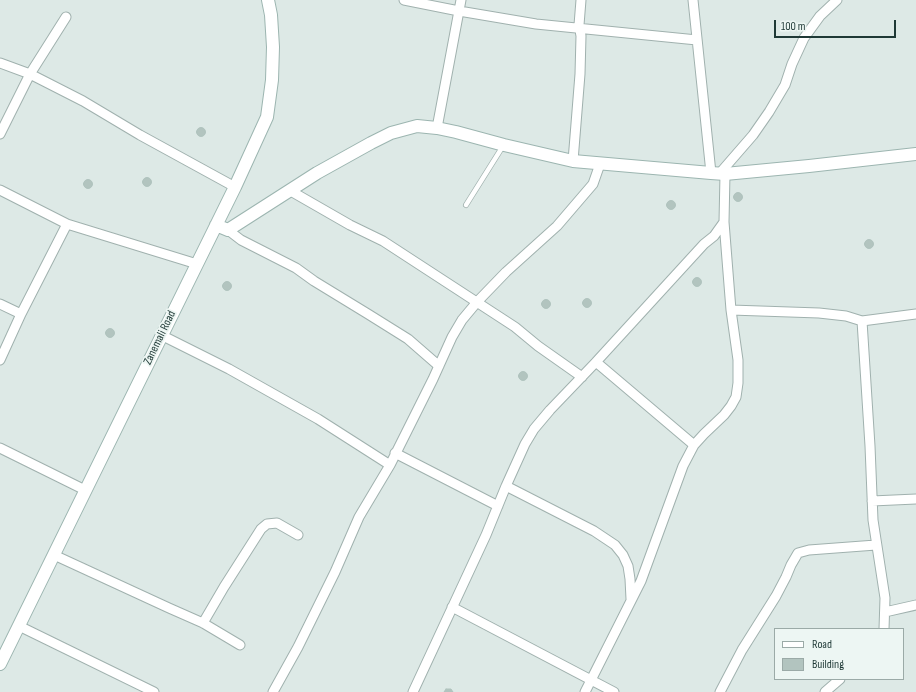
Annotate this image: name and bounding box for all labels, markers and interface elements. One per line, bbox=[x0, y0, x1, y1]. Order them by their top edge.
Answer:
scale bar bbox=[776, 12, 898, 38]
text: 100 m bbox=[781, 19, 806, 34]
street label: Zanemali Road bbox=[141, 309, 179, 367]
legend bbox=[774, 628, 904, 680]
text: Road bbox=[812, 637, 832, 652]
text: Building bbox=[812, 657, 844, 672]

